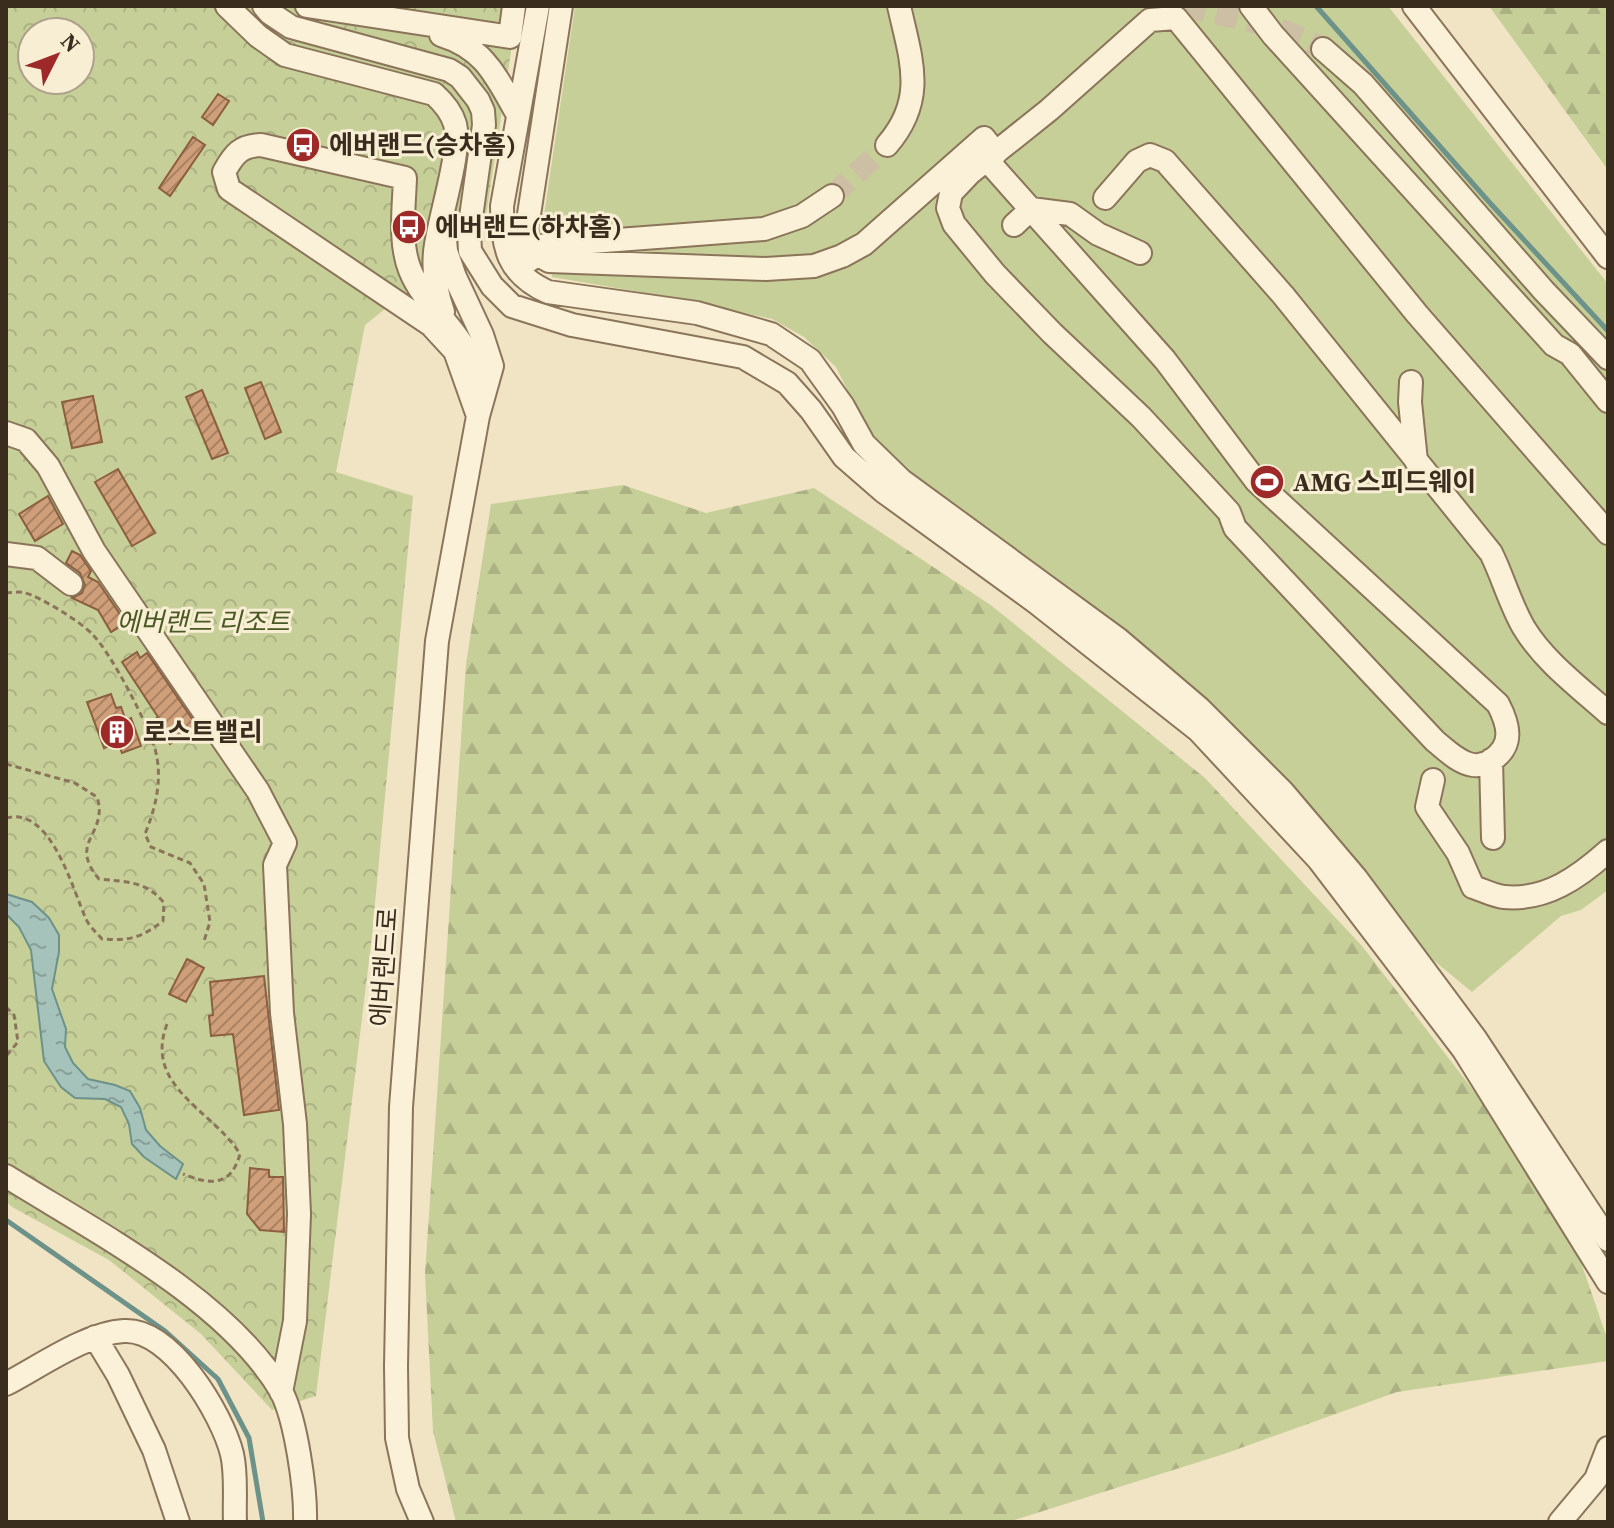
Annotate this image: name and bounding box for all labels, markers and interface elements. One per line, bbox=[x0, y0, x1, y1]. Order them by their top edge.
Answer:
north arrow bbox=[16, 16, 96, 96]
text: N bbox=[54, 27, 87, 59]
bus stop icon: 에버랜드(승차홈) bbox=[284, 126, 322, 164]
place label: 에버랜드(승차홈) bbox=[329, 127, 516, 163]
bus stop icon: 에버랜드(하차홈) bbox=[390, 208, 428, 246]
place label: 에버랜드(하차홈) bbox=[435, 209, 622, 245]
sports icon: AMG 스피드웨이 bbox=[1248, 463, 1286, 501]
place label: AMG 스피드웨이 bbox=[1293, 464, 1476, 500]
park label: 에버랜드 리조트 bbox=[116, 604, 291, 640]
building icon: 로스트밸리 bbox=[98, 713, 136, 751]
place label: 로스트밸리 bbox=[143, 714, 263, 750]
street label: 에버랜드로 bbox=[362, 906, 406, 1028]

